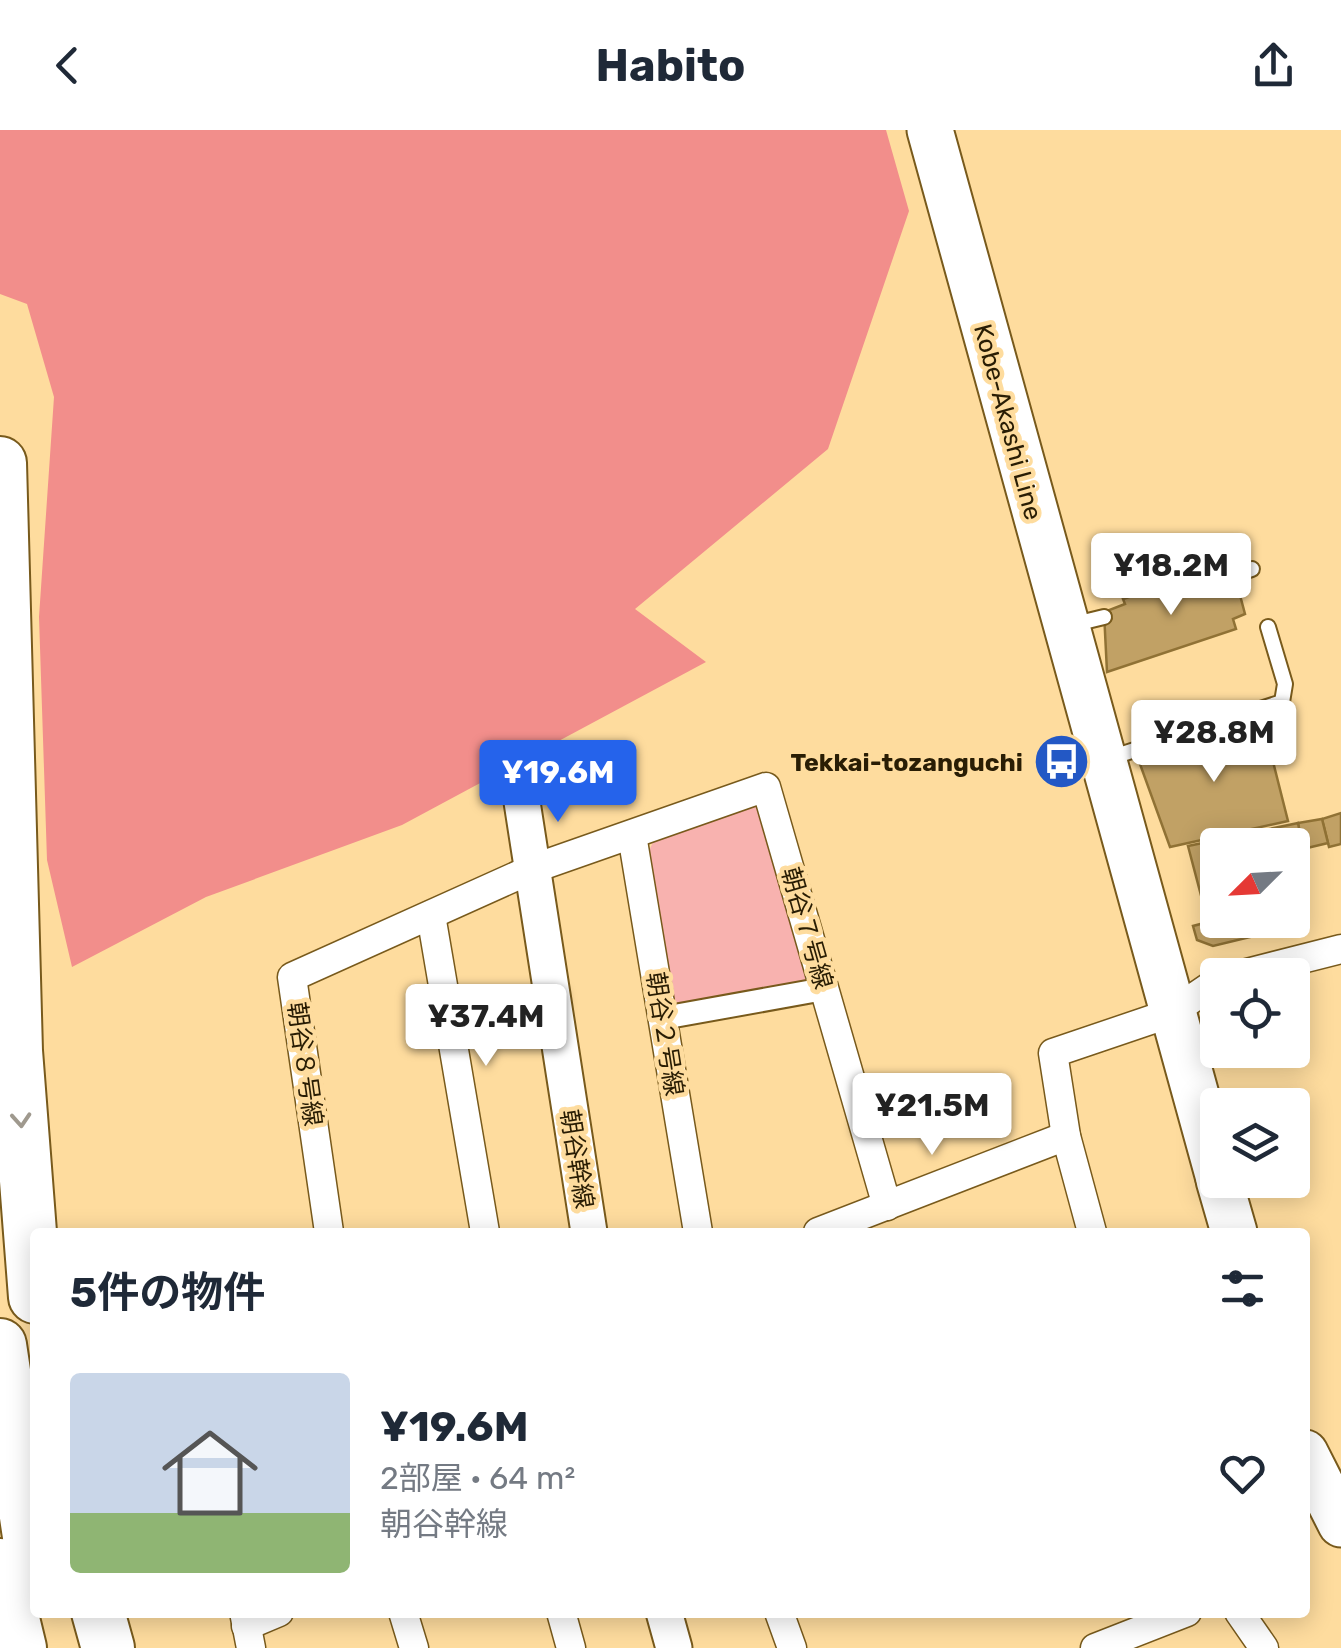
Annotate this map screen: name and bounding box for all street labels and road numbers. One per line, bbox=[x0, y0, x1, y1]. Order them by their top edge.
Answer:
street label: Kobe-Akashi Line bbox=[968, 321, 1048, 523]
street label: 朝谷７号線 bbox=[776, 864, 838, 992]
street label: 朝谷２号線 bbox=[641, 970, 689, 1098]
street label: 朝谷８号線 bbox=[282, 1000, 328, 1128]
street label: 朝谷幹線 bbox=[555, 1107, 599, 1211]

